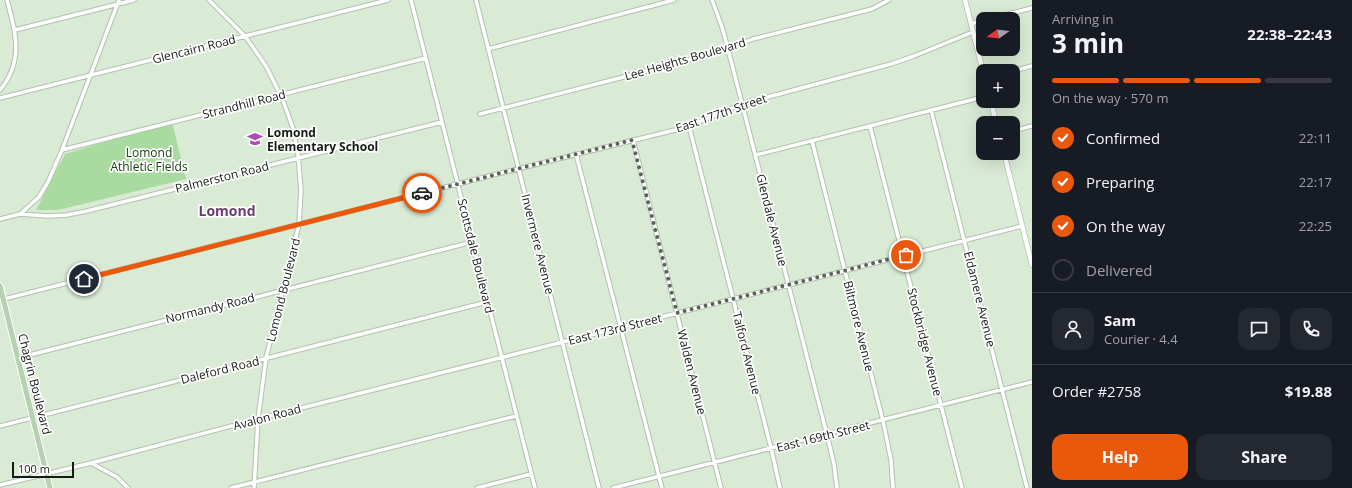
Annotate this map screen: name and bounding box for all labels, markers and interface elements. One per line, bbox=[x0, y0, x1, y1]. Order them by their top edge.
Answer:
text: Arriving in bbox=[1052, 10, 1114, 28]
north arrow bbox=[976, 12, 1020, 56]
map controls bbox=[976, 12, 1020, 160]
text: 22:38–22:43 bbox=[1247, 24, 1332, 44]
text: 3 min bbox=[1052, 25, 1124, 61]
street label: Glencairn Road bbox=[151, 30, 237, 68]
street label: Lee Heights Boulevard bbox=[622, 34, 748, 84]
button: + bbox=[976, 64, 1020, 108]
street label: Strandhill Road bbox=[201, 85, 287, 123]
street label: East 177th Street bbox=[673, 89, 769, 137]
text: On the way · 570 m bbox=[1052, 89, 1168, 107]
button: − bbox=[976, 116, 1020, 160]
place label: Lomond Elementary School bbox=[267, 124, 378, 155]
icon: check bbox=[1052, 127, 1074, 149]
text: Confirmed bbox=[1086, 128, 1160, 148]
text: 22:11 bbox=[1299, 129, 1332, 147]
school or university icon: Lomond Elementary School bbox=[246, 130, 264, 148]
park label: Lomond Athletic Fields bbox=[110, 144, 188, 175]
street label: Palmerston Road bbox=[173, 157, 271, 197]
icon: check bbox=[1052, 171, 1074, 193]
street label: Glendale Avenue bbox=[752, 172, 792, 268]
text: Preparing bbox=[1086, 172, 1154, 192]
courier bbox=[402, 173, 442, 213]
text: 22:17 bbox=[1299, 173, 1332, 191]
icon: car bbox=[411, 182, 433, 204]
street label: Invermere Avenue bbox=[517, 192, 559, 296]
street label: Scottsdale Boulevard bbox=[454, 197, 498, 315]
district label: Lomond bbox=[198, 201, 256, 220]
icon: check bbox=[1052, 215, 1074, 237]
text: On the way bbox=[1086, 216, 1165, 236]
text: 22:25 bbox=[1299, 217, 1332, 235]
street label: Lomond Boulevard bbox=[262, 236, 304, 344]
pin bbox=[889, 238, 923, 272]
icon: bag bbox=[895, 244, 917, 266]
street label: Eldamere Avenue bbox=[960, 249, 1000, 349]
text: Delivered bbox=[1086, 260, 1153, 280]
pin bbox=[67, 262, 101, 296]
icon: home bbox=[73, 268, 95, 290]
street label: Biltmore Avenue bbox=[840, 279, 879, 373]
street label: Stockbridge Avenue bbox=[903, 286, 947, 398]
street label: Normandy Road bbox=[164, 289, 256, 327]
button: person bbox=[1052, 308, 1094, 350]
button: chat bbox=[1238, 308, 1280, 350]
button: phone bbox=[1290, 308, 1332, 350]
street label: East 173rd Street bbox=[566, 309, 664, 349]
street label: Talford Avenue bbox=[729, 310, 766, 396]
text: Sam bbox=[1104, 310, 1136, 330]
street label: Walden Avenue bbox=[673, 328, 711, 417]
text: Courier · 4.4 bbox=[1104, 330, 1178, 348]
street label: Chagrin Boulevard bbox=[14, 332, 56, 436]
street label: Daleford Road bbox=[179, 352, 261, 388]
text: Order #2758 bbox=[1052, 381, 1141, 401]
text: $19.88 bbox=[1285, 381, 1332, 401]
street label: Avalon Road bbox=[231, 400, 303, 434]
street label: East 169th Street bbox=[775, 416, 871, 456]
button: Help bbox=[1052, 434, 1188, 480]
button: Share bbox=[1196, 434, 1332, 480]
scale bar bbox=[12, 460, 74, 479]
text: 100 m bbox=[18, 461, 50, 476]

